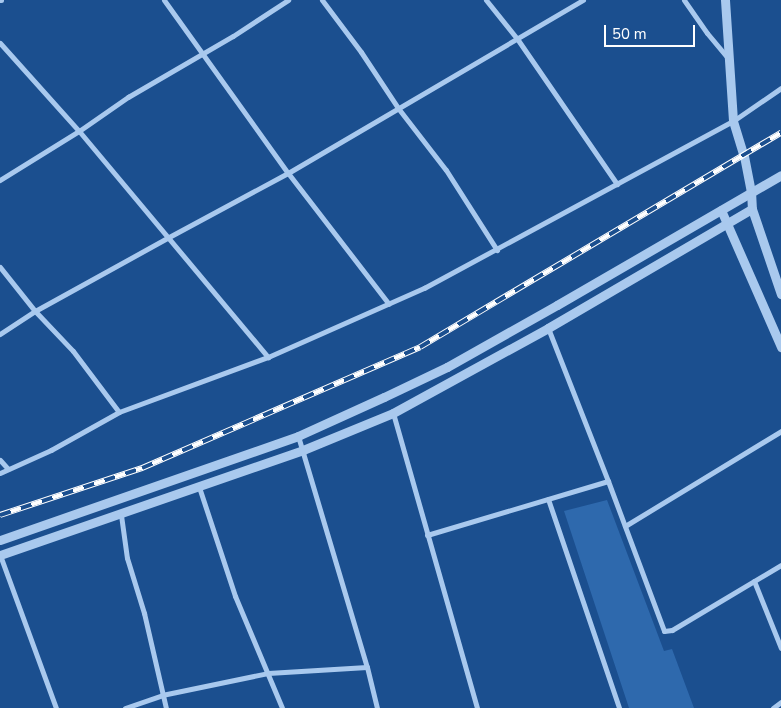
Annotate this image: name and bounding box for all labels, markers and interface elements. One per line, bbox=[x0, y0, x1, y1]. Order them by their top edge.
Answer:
scale bar bbox=[606, 15, 697, 47]
text: 50 m bbox=[612, 24, 647, 44]

